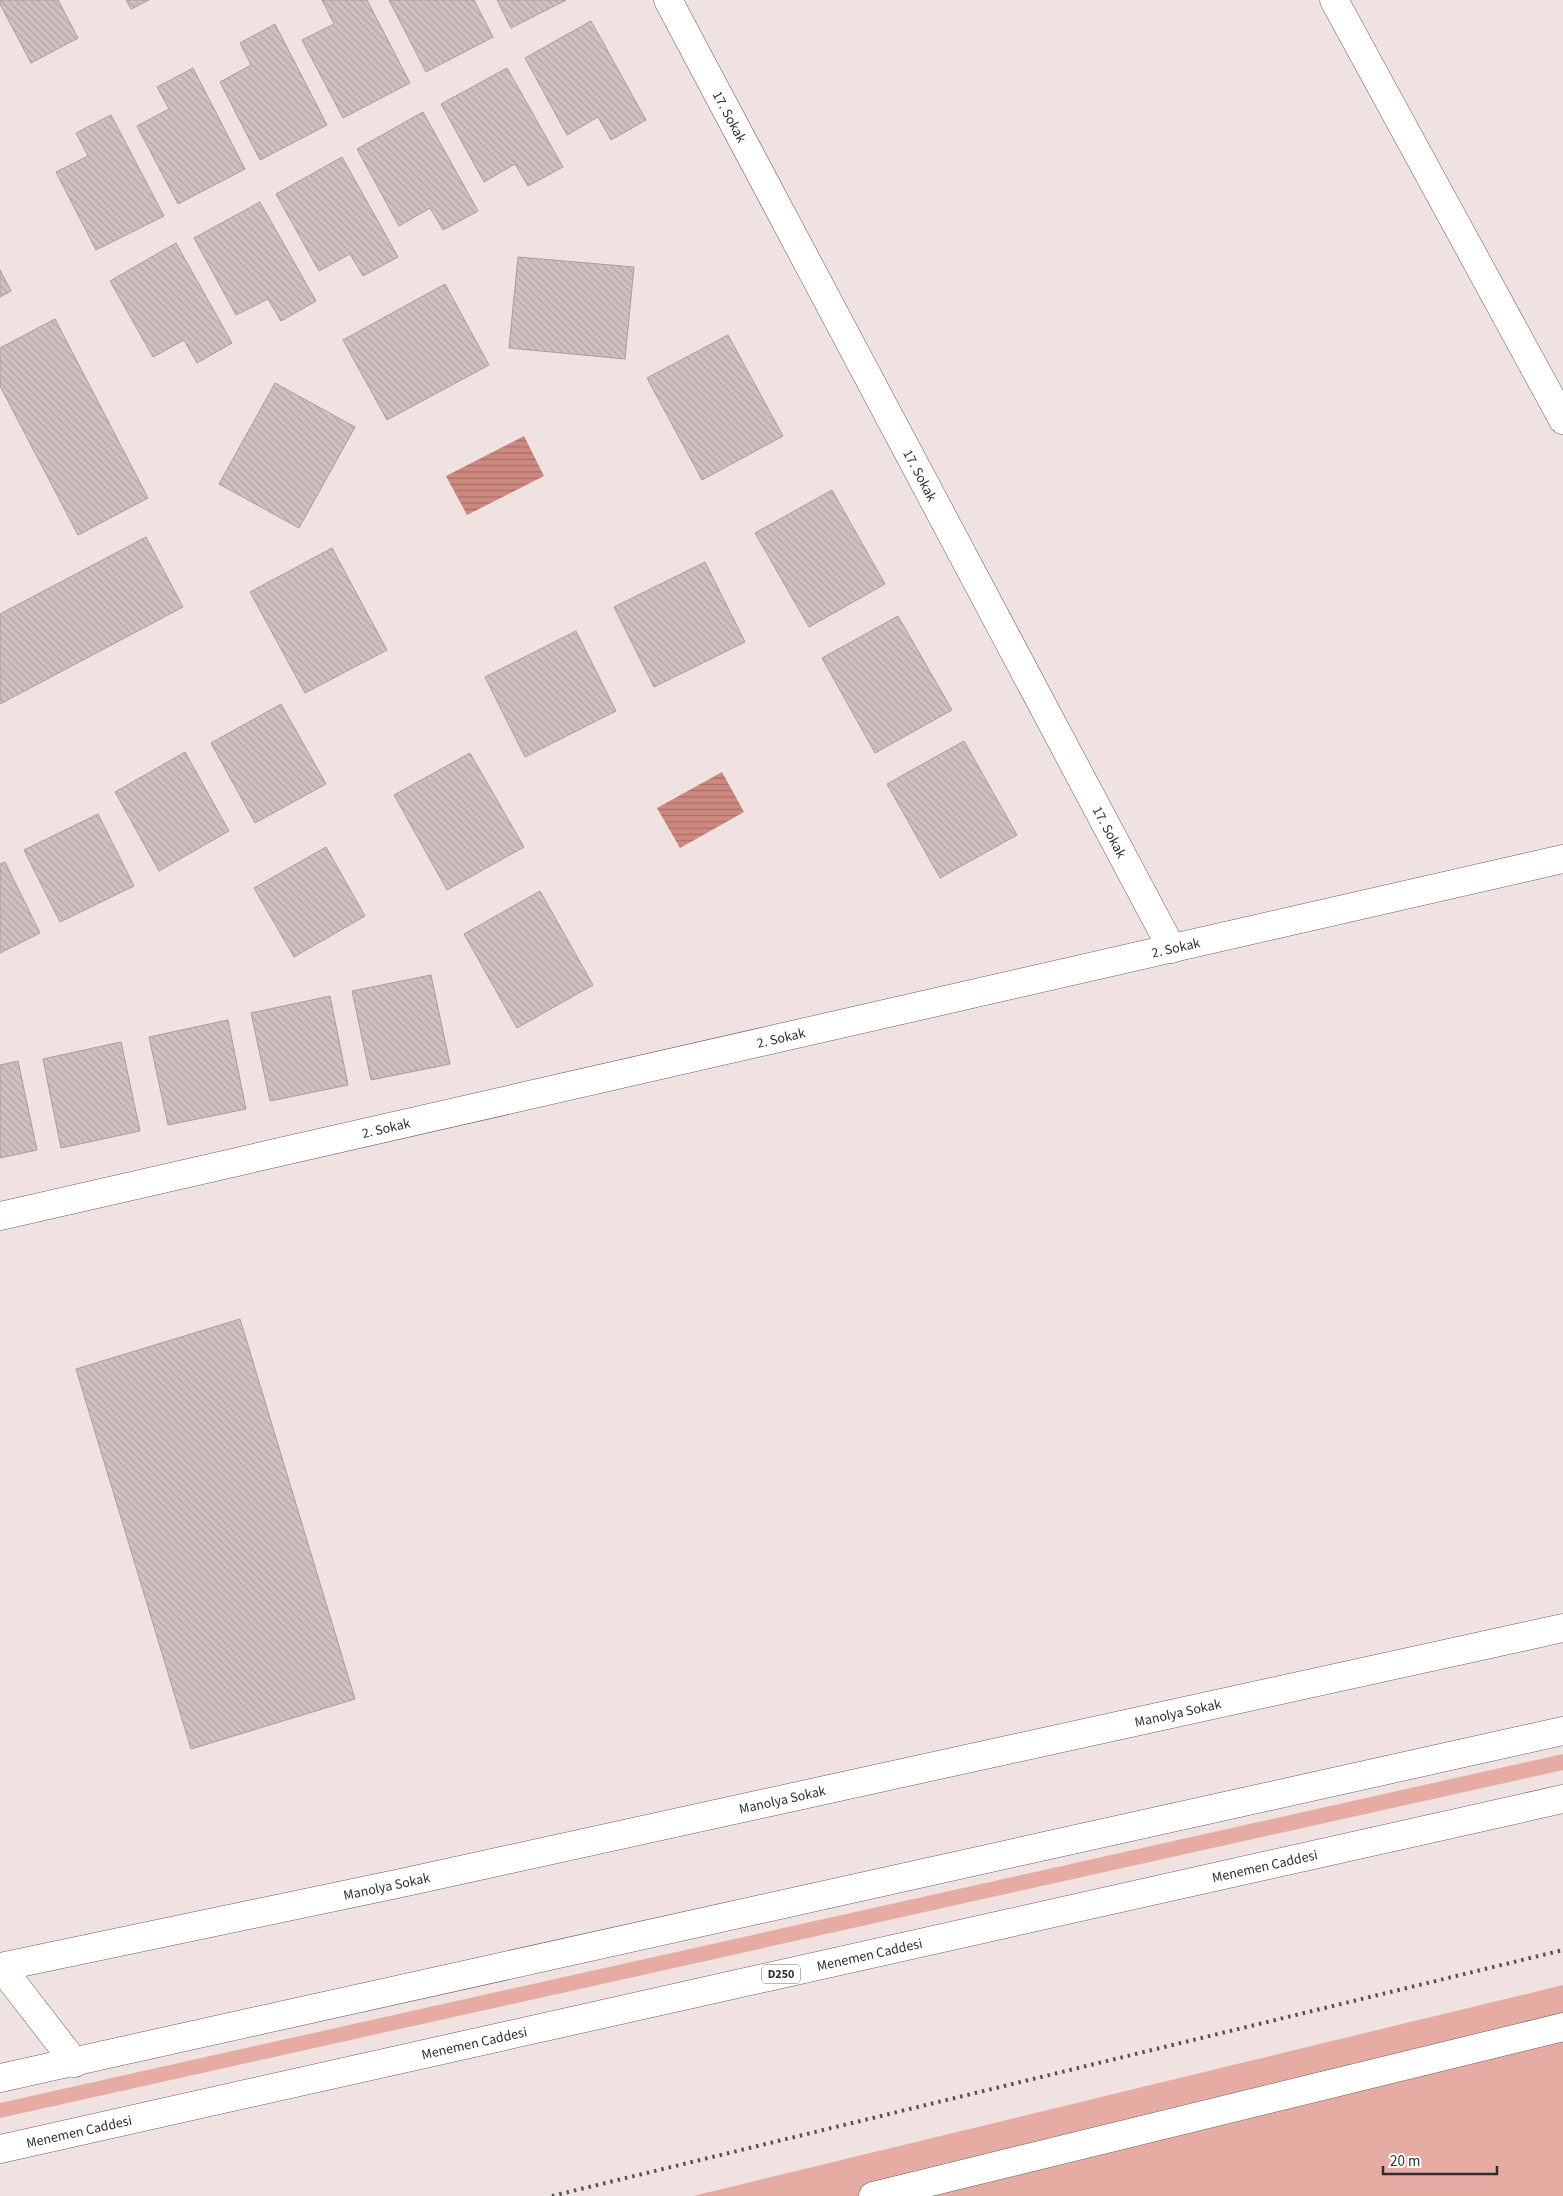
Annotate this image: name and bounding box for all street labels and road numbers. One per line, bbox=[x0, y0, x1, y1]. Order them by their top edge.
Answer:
street label: 17. Sokak bbox=[707, 88, 751, 147]
street label: 17. Sokak bbox=[897, 446, 941, 505]
street label: 17. Sokak bbox=[1087, 803, 1131, 862]
street label: 2. Sokak bbox=[1150, 933, 1202, 964]
street label: 2. Sokak bbox=[755, 1023, 807, 1054]
street label: 2. Sokak bbox=[360, 1114, 413, 1144]
street label: Manolya Sokak bbox=[1133, 1694, 1223, 1733]
street label: Manolya Sokak bbox=[737, 1781, 828, 1820]
street label: Menemen Caddesi bbox=[1210, 1845, 1320, 1888]
street label: Manolya Sokak bbox=[342, 1868, 432, 1906]
street label: Menemen Caddesi bbox=[815, 1934, 924, 1977]
road number: D250 bbox=[762, 1965, 800, 1984]
street label: Menemen Caddesi bbox=[420, 2022, 529, 2065]
street label: Menemen Caddesi bbox=[25, 2111, 134, 2154]

